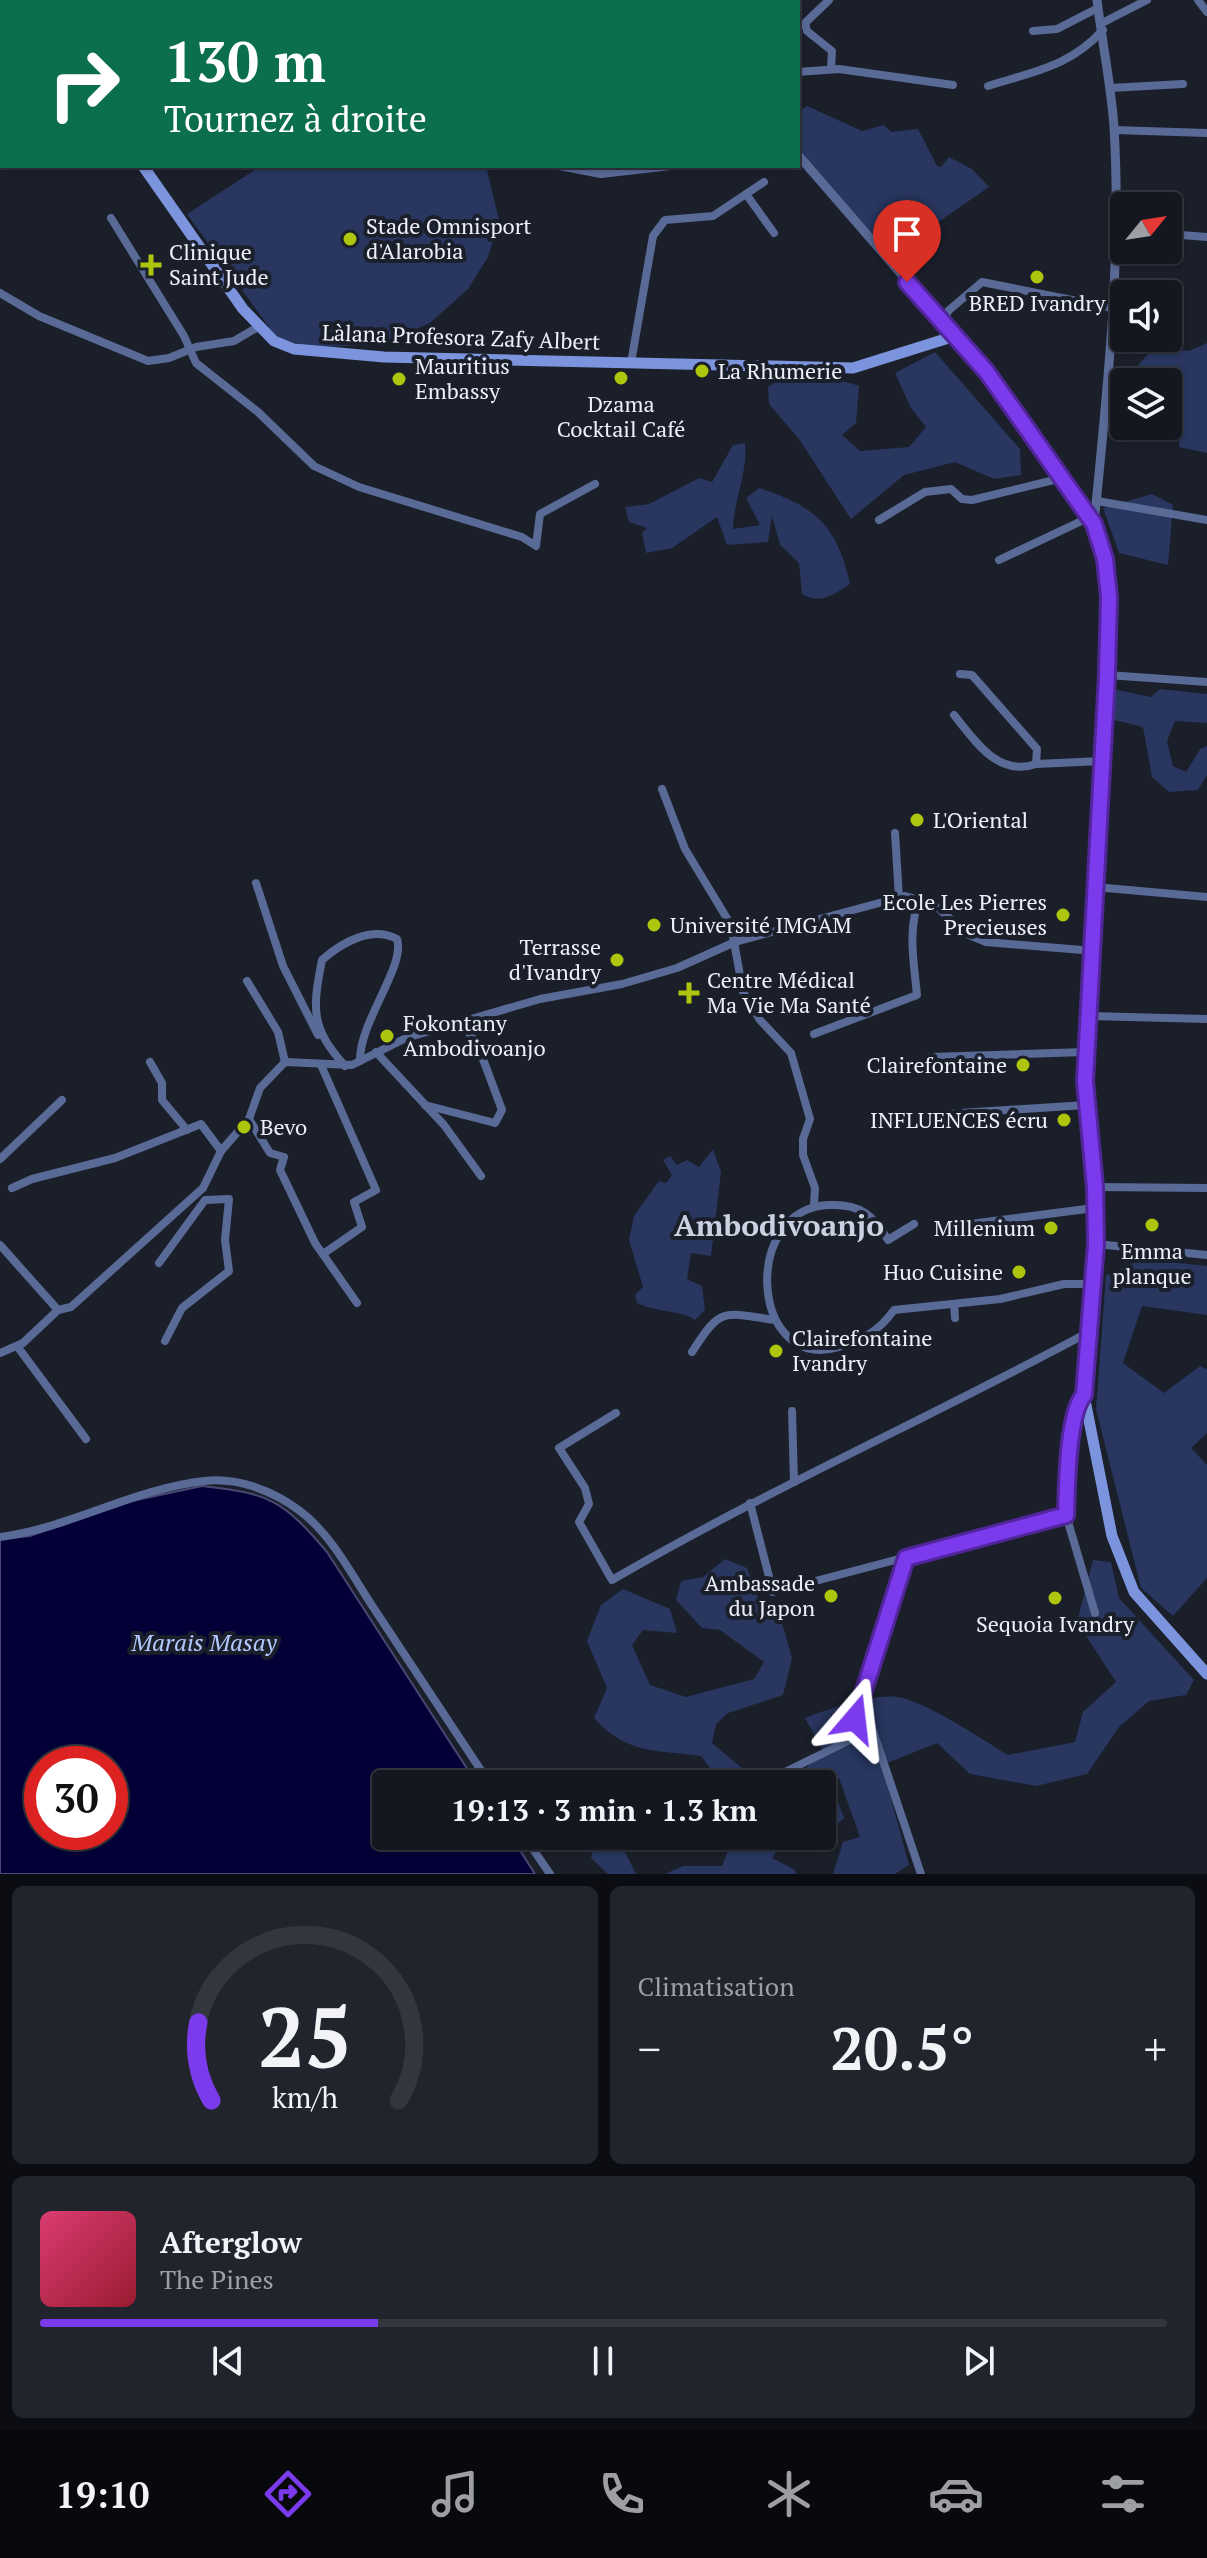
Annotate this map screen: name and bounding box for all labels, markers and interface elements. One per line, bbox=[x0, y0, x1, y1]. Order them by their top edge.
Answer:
text: 130 m bbox=[164, 24, 326, 98]
icon: right bbox=[32, 32, 136, 136]
text: Tournez à droite bbox=[164, 95, 427, 142]
north arrow bbox=[1110, 192, 1182, 264]
map controls bbox=[1110, 192, 1182, 440]
pin bbox=[873, 200, 941, 282]
place label: Stade Omnisport d'Alarobia bbox=[366, 211, 531, 265]
icon: arrive bbox=[885, 212, 929, 256]
marker: Stade Omnisport d'Alarobia bbox=[341, 230, 359, 248]
place label: Clinique Saint Jude bbox=[169, 237, 269, 291]
marker: Clinique Saint Jude bbox=[140, 254, 162, 276]
marker: BRED Ivandry bbox=[1028, 268, 1046, 286]
button: sound bbox=[1110, 280, 1182, 352]
place label: BRED Ivandry bbox=[969, 288, 1106, 317]
street label: Làlana Profesora Zafy Albert bbox=[321, 317, 601, 356]
place label: Mauritius Embassy bbox=[415, 351, 510, 405]
place label: La Rhumerie bbox=[718, 356, 842, 385]
marker: La Rhumerie bbox=[693, 362, 711, 380]
button: layers bbox=[1110, 368, 1182, 440]
marker: Dzama Cocktail Café bbox=[612, 369, 630, 387]
marker: Mauritius Embassy bbox=[390, 370, 408, 388]
place label: Dzama Cocktail Café bbox=[557, 389, 685, 443]
place label: L'Oriental bbox=[933, 805, 1028, 834]
marker: L'Oriental bbox=[908, 811, 926, 829]
place label: Ecole Les Pierres Precieuses bbox=[883, 887, 1047, 941]
marker: Ecole Les Pierres Precieuses bbox=[1054, 906, 1072, 924]
place label: Université IMGAM bbox=[670, 910, 852, 939]
marker: Université IMGAM bbox=[645, 916, 663, 934]
place label: Terrasse d'Ivandry bbox=[509, 932, 602, 986]
marker: Terrasse d'Ivandry bbox=[608, 951, 626, 969]
place label: Centre Médical Ma Vie Ma Santé bbox=[707, 965, 871, 1019]
marker: Centre Médical Ma Vie Ma Santé bbox=[678, 982, 700, 1004]
place label: Fokontany Ambodivoanjo bbox=[403, 1008, 546, 1062]
marker: Fokontany Ambodivoanjo bbox=[378, 1027, 396, 1045]
place label: Clairefontaine bbox=[867, 1050, 1007, 1079]
marker: Clairefontaine bbox=[1014, 1056, 1032, 1074]
place label: INFLUENCES écru bbox=[870, 1105, 1048, 1134]
marker: INFLUENCES écru bbox=[1055, 1111, 1073, 1129]
place label: Bevo bbox=[260, 1112, 307, 1141]
marker: Bevo bbox=[235, 1118, 253, 1136]
district label: Ambodivoanjo bbox=[674, 1205, 884, 1245]
place label: Millenium bbox=[934, 1213, 1035, 1242]
marker: Emma planque bbox=[1143, 1216, 1161, 1234]
marker: Millenium bbox=[1042, 1219, 1060, 1237]
place label: Emma planque bbox=[1112, 1236, 1192, 1290]
place label: Huo Cuisine bbox=[883, 1257, 1003, 1286]
marker: Huo Cuisine bbox=[1010, 1263, 1028, 1281]
place label: Clairefontaine Ivandry bbox=[792, 1323, 932, 1377]
marker: Clairefontaine Ivandry bbox=[767, 1342, 785, 1360]
place label: Ambassade du Japon bbox=[704, 1568, 815, 1622]
marker: Ambassade du Japon bbox=[822, 1587, 840, 1605]
marker: Sequoia Ivandry bbox=[1046, 1589, 1064, 1607]
place label: Sequoia Ivandry bbox=[976, 1609, 1135, 1638]
water label: Marais Masay bbox=[130, 1626, 278, 1658]
position arrow bbox=[813, 1677, 897, 1761]
speed limit sign: 30 bbox=[24, 1746, 128, 1850]
text: 19:13 · 3 min · 1.3 km bbox=[451, 1790, 757, 1830]
text: Climatisation bbox=[638, 1969, 795, 2003]
text: 25 bbox=[258, 1981, 352, 2091]
text: 20.5° bbox=[830, 2008, 974, 2087]
text: − bbox=[638, 2019, 661, 2078]
text: + bbox=[1144, 2019, 1167, 2078]
text: km/h bbox=[272, 2078, 338, 2116]
text: Afterglow bbox=[160, 2222, 302, 2262]
text: The Pines bbox=[160, 2262, 274, 2296]
icon: previous bbox=[206, 2339, 250, 2383]
icon: pause bbox=[581, 2339, 625, 2383]
icon: next bbox=[957, 2339, 1001, 2383]
icon: directions bbox=[260, 2466, 316, 2522]
icon: music bbox=[427, 2466, 483, 2522]
icon: phone bbox=[594, 2466, 650, 2522]
icon: climate bbox=[761, 2466, 817, 2522]
icon: car bbox=[928, 2466, 984, 2522]
icon: filters bbox=[1095, 2466, 1151, 2522]
text: 19:10 bbox=[56, 2471, 149, 2518]

